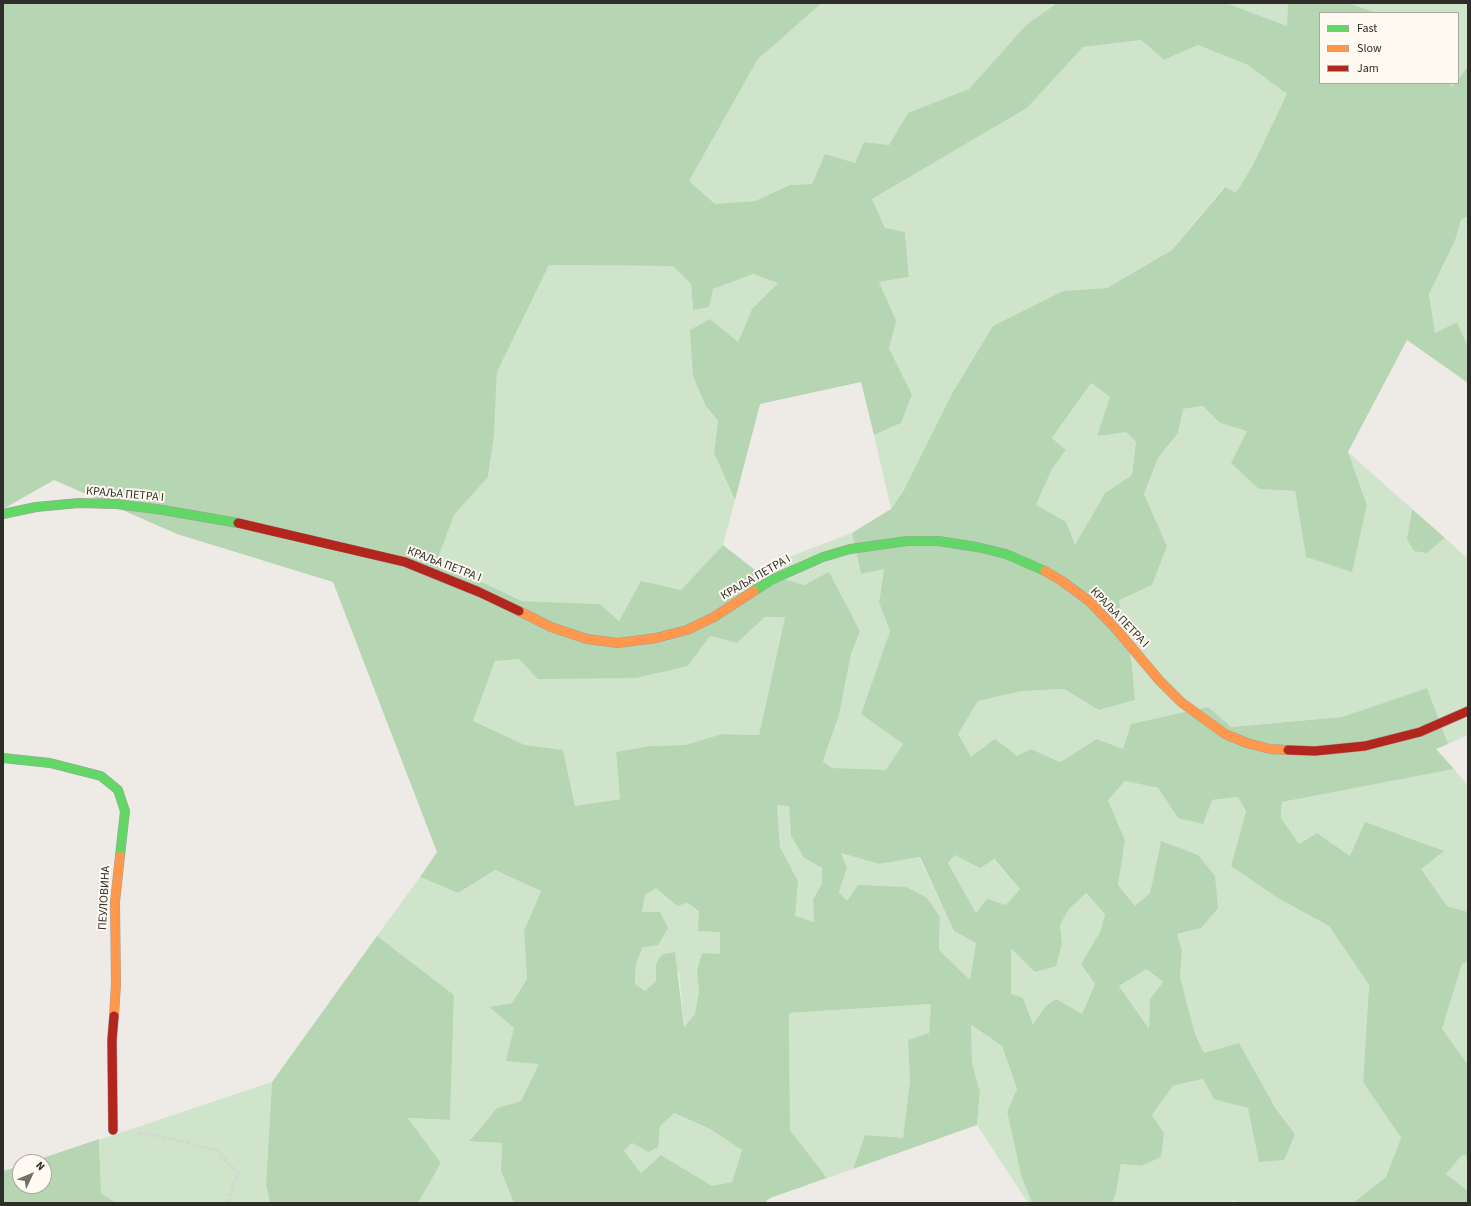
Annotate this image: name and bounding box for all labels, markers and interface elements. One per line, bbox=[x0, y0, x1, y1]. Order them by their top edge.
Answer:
legend bbox=[1319, 12, 1459, 84]
text: Fast bbox=[1357, 20, 1377, 37]
text: Slow bbox=[1357, 40, 1382, 57]
text: Jam bbox=[1357, 60, 1379, 77]
street label: КРАЉА ПЕТРА I bbox=[85, 484, 165, 506]
street label: КРАЉА ПЕТРА I bbox=[405, 544, 483, 586]
street label: КРАЉА ПЕТРА I bbox=[719, 552, 793, 604]
street label: КРАЉА ПЕТРА I bbox=[1087, 585, 1151, 651]
street label: ПЕУЛОВИНА bbox=[96, 866, 114, 930]
north arrow bbox=[12, 1154, 52, 1194]
text: N bbox=[32, 1158, 48, 1174]

